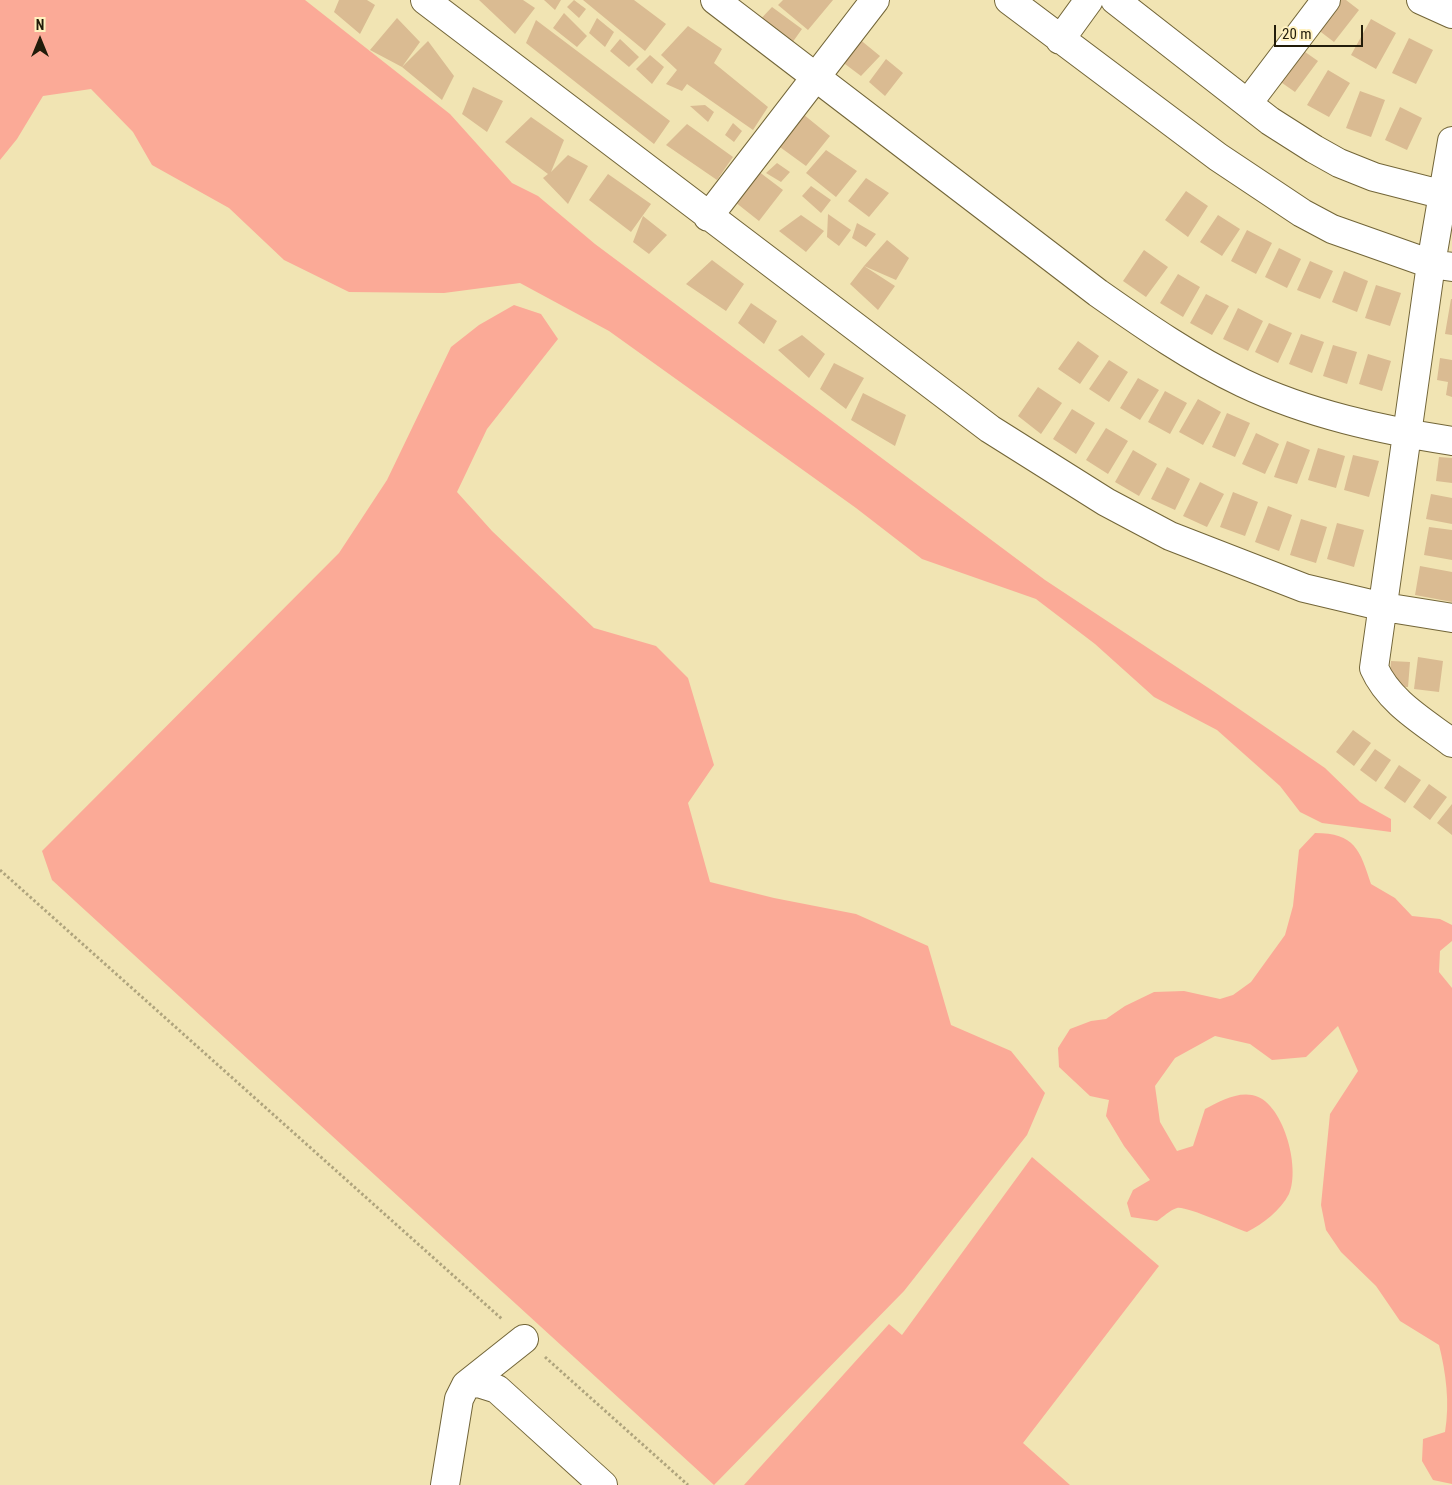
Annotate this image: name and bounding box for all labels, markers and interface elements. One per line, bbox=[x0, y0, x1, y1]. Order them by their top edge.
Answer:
north arrow bbox=[15, 15, 65, 65]
scale bar bbox=[1277, 15, 1366, 47]
text: N bbox=[36, 17, 44, 33]
text: 20 m bbox=[1282, 25, 1312, 43]

